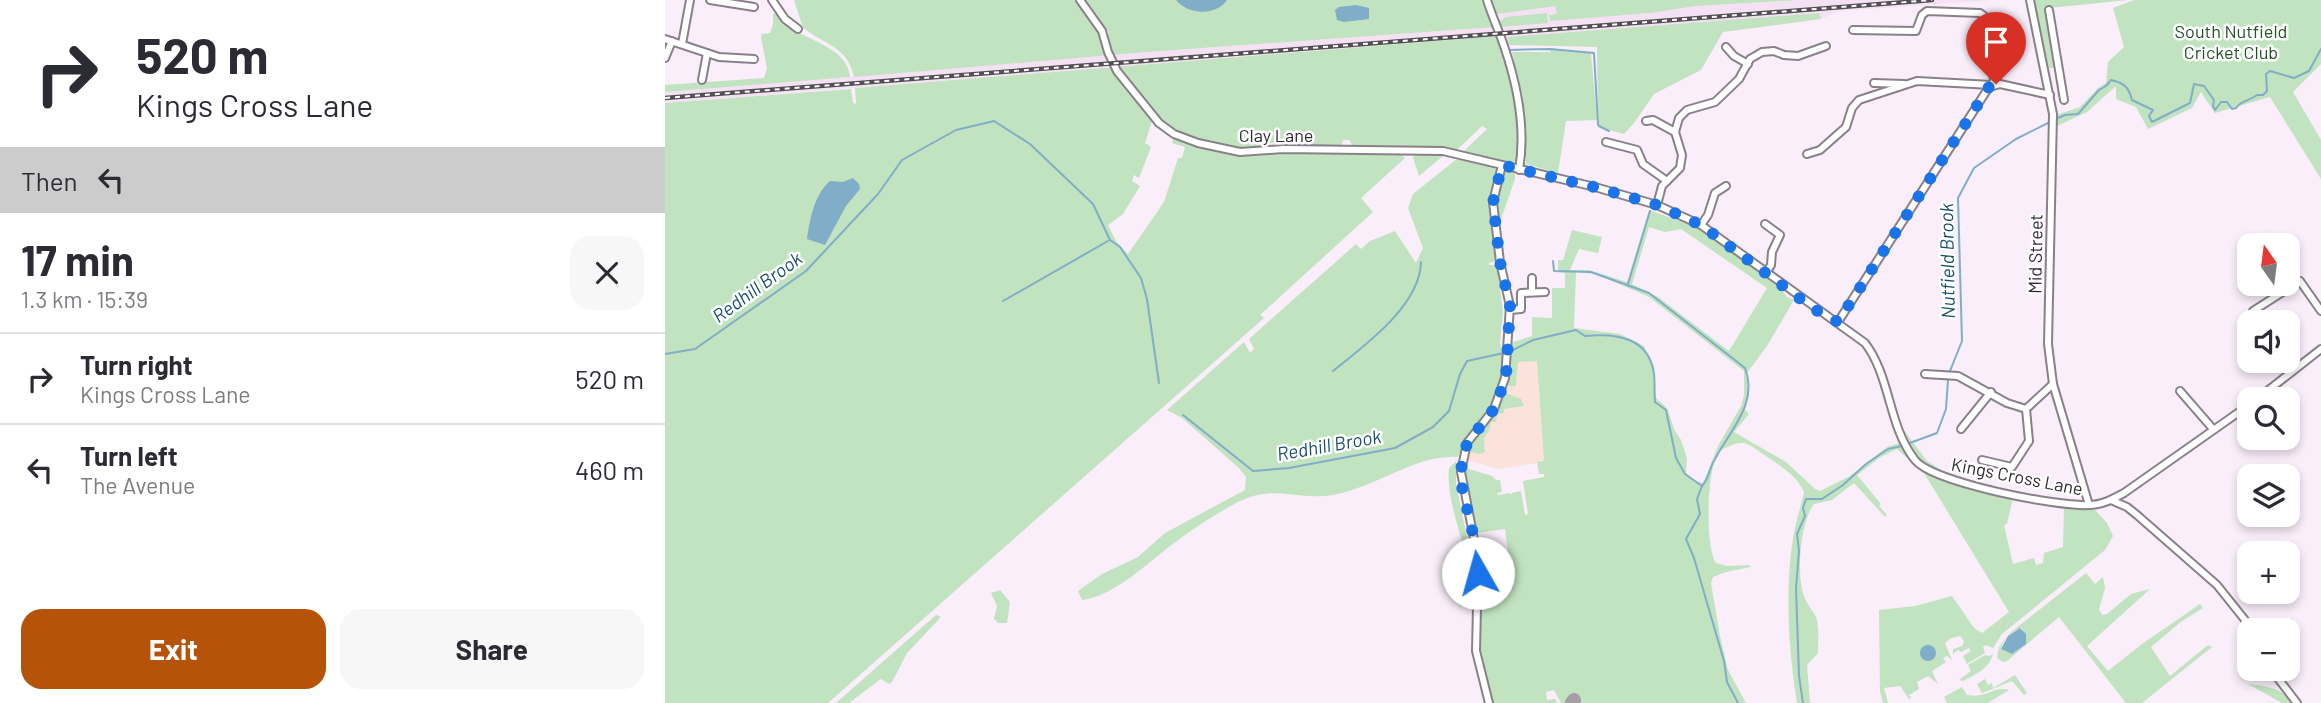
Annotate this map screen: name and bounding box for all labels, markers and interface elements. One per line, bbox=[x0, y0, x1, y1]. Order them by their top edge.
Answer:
pin bbox=[1966, 12.0, 2026, 84]
park label: South Nutfield Cricket Club bbox=[2175, 20, 2287, 63]
icon: arrive bbox=[1977, 23, 2015, 61]
text: 520 m bbox=[136, 25, 269, 84]
icon: right bbox=[21, 28, 112, 119]
text: Kings Cross Lane bbox=[136, 85, 373, 123]
street label: Clay Lane bbox=[1239, 124, 1313, 146]
icon: left bbox=[92, 161, 130, 199]
text: Then bbox=[21, 165, 78, 196]
water label: Nutfield Brook bbox=[1934, 202, 1959, 319]
street label: Mid Street bbox=[2023, 214, 2047, 294]
north arrow bbox=[2237, 233, 2299, 296]
map controls bbox=[2237, 233, 2300, 681]
text: 17 min bbox=[21, 234, 134, 284]
button: close bbox=[570, 236, 644, 310]
water label: Redhill Brook bbox=[707, 246, 807, 327]
text: 1.3 km · 15:39 bbox=[21, 285, 148, 313]
button: sound bbox=[2237, 310, 2300, 373]
text: Turn right bbox=[80, 349, 193, 380]
icon: right bbox=[21, 360, 59, 398]
text: 520 m bbox=[575, 363, 644, 394]
text: Kings Cross Lane bbox=[80, 380, 251, 408]
button: search bbox=[2237, 387, 2300, 450]
water label: Redhill Brook bbox=[1275, 424, 1384, 465]
text: Turn left bbox=[80, 440, 178, 471]
icon: left bbox=[21, 451, 59, 489]
street label: Kings Cross Lane bbox=[1950, 452, 2085, 500]
text: 460 m bbox=[575, 454, 644, 485]
button: layers bbox=[2237, 464, 2300, 527]
text: The Avenue bbox=[80, 471, 195, 499]
position arrow bbox=[1441, 536, 1515, 610]
button: + bbox=[2237, 541, 2300, 604]
button: Exit bbox=[21, 609, 326, 689]
button: Share bbox=[340, 609, 644, 689]
button: − bbox=[2237, 618, 2300, 681]

